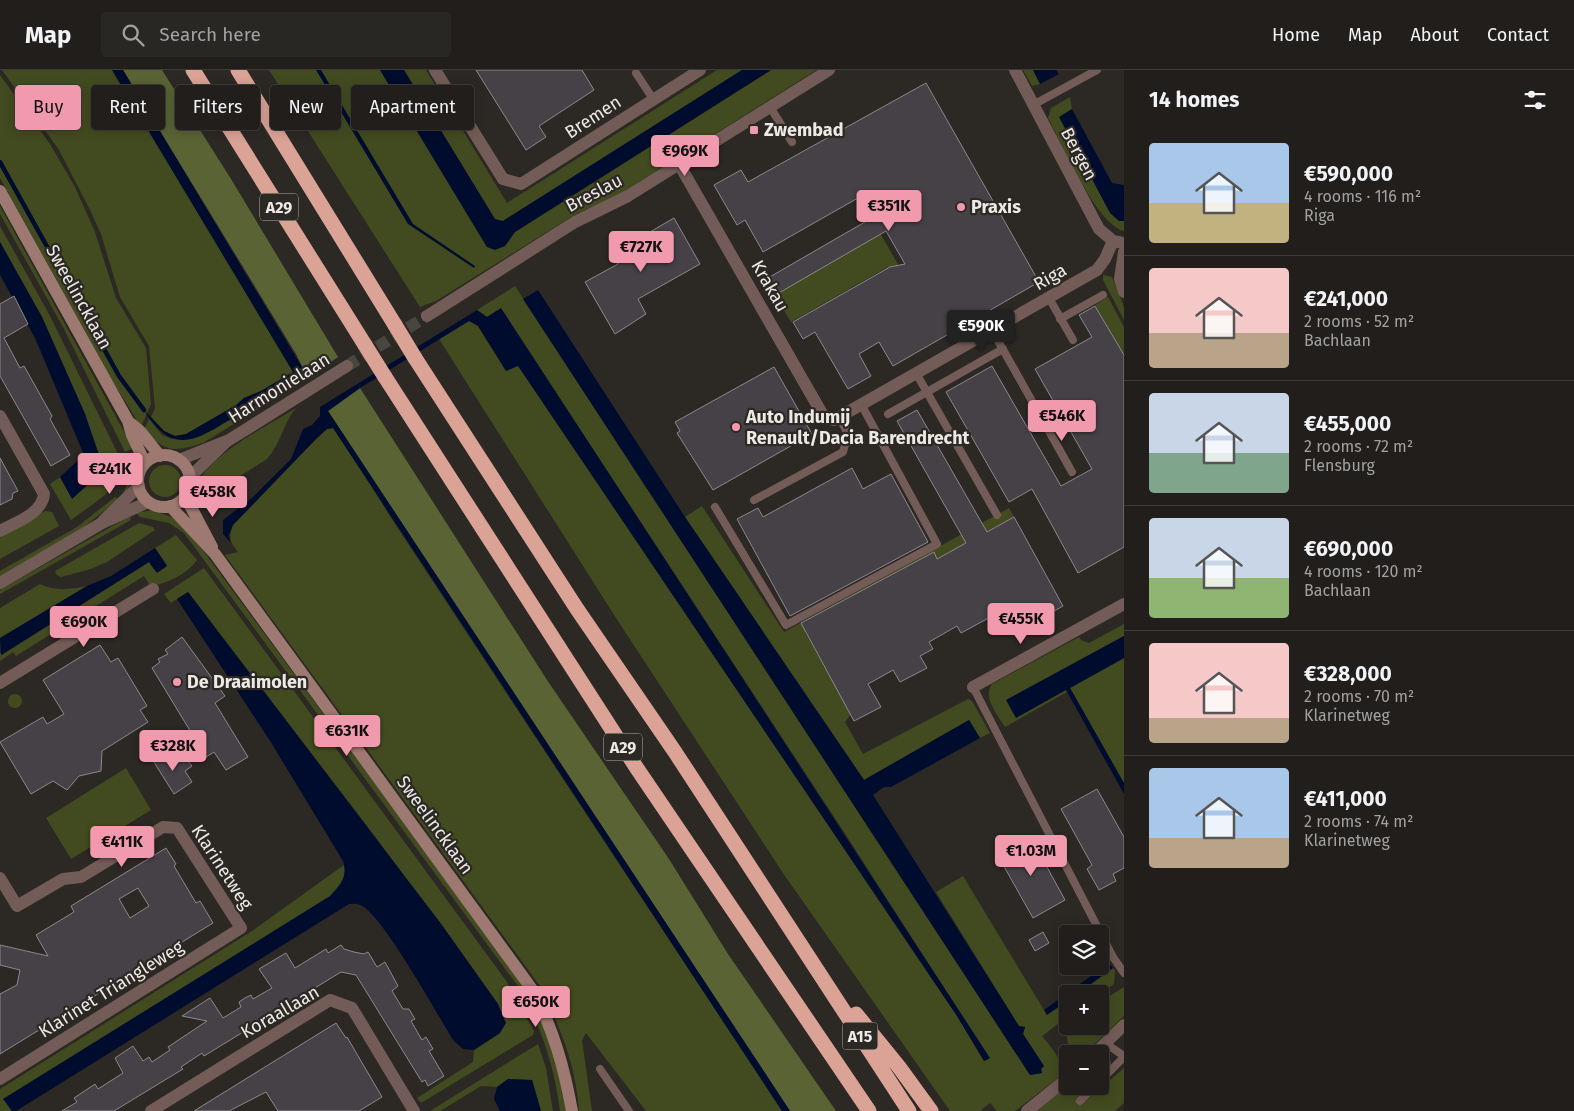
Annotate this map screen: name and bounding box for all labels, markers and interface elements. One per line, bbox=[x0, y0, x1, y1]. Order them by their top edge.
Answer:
search box bbox=[101, 12, 451, 57]
text: Map bbox=[25, 21, 71, 49]
icon: search bbox=[119, 21, 147, 49]
text: Search here bbox=[159, 23, 261, 46]
text: Home bbox=[1272, 24, 1320, 46]
text: Map bbox=[1348, 24, 1382, 46]
text: About bbox=[1410, 24, 1459, 46]
text: Contact bbox=[1487, 24, 1549, 46]
chip: Buy bbox=[15, 85, 81, 130]
chip: Rent bbox=[91, 85, 165, 130]
chip: Filters bbox=[175, 85, 260, 130]
chip: New bbox=[270, 85, 341, 130]
chip: Apartment bbox=[351, 85, 474, 130]
icon: filters bbox=[1521, 86, 1549, 114]
text: 14 homes bbox=[1149, 87, 1239, 113]
street label: Bremen bbox=[561, 91, 625, 143]
place label: Zwembad bbox=[764, 119, 843, 141]
marker: Zwembad bbox=[748, 124, 760, 136]
street label: Bergen bbox=[1056, 124, 1102, 184]
pin: €969K bbox=[650, 134, 720, 177]
text: €969K bbox=[662, 141, 708, 160]
text: €590,000 bbox=[1304, 161, 1393, 187]
icon: home bbox=[1189, 163, 1249, 223]
street label: Breslau bbox=[562, 169, 626, 217]
text: 4 rooms · 116 m² bbox=[1304, 187, 1421, 206]
pin: €351K bbox=[854, 190, 924, 232]
road number: A29 bbox=[260, 194, 298, 220]
text: €351K bbox=[868, 196, 911, 215]
place label: Praxis bbox=[971, 196, 1021, 218]
marker: Praxis bbox=[955, 201, 967, 213]
text: Riga bbox=[1304, 206, 1335, 225]
pin: €727K bbox=[606, 230, 676, 273]
text: €727K bbox=[620, 237, 662, 256]
street label: Sweelincklaan bbox=[41, 241, 117, 353]
street label: Krakau bbox=[746, 256, 794, 316]
street label: Riga bbox=[1029, 259, 1071, 295]
text: €241,000 bbox=[1304, 286, 1388, 312]
icon: home bbox=[1189, 288, 1249, 348]
pin: €590K bbox=[946, 310, 1016, 352]
text: 2 rooms · 52 m² bbox=[1304, 312, 1414, 331]
text: €590K bbox=[958, 316, 1004, 335]
text: Bachlaan bbox=[1304, 331, 1371, 350]
street label: Harmonielaan bbox=[224, 348, 334, 428]
pin: €546K bbox=[1027, 400, 1097, 442]
place label: Auto Indumij Renault/Dacia Barendrecht bbox=[745, 406, 971, 449]
text: €546K bbox=[1039, 406, 1085, 425]
text: €455,000 bbox=[1304, 411, 1391, 437]
icon: home bbox=[1189, 413, 1249, 473]
marker: Auto Indumij Renault/Dacia Barendrecht bbox=[730, 421, 742, 433]
text: 2 rooms · 72 m² bbox=[1304, 437, 1413, 456]
pin: €241K bbox=[75, 452, 145, 495]
text: Flensburg bbox=[1304, 456, 1375, 475]
text: €241K bbox=[89, 459, 131, 478]
pin: €458K bbox=[178, 476, 248, 518]
text: €458K bbox=[190, 482, 236, 501]
text: €690,000 bbox=[1304, 536, 1393, 562]
icon: home bbox=[1189, 538, 1249, 598]
text: 4 rooms · 120 m² bbox=[1304, 562, 1423, 581]
text: Bachlaan bbox=[1304, 581, 1371, 600]
pin: €455K bbox=[986, 602, 1056, 645]
pin: €690K bbox=[49, 606, 119, 648]
text: €455K bbox=[998, 609, 1044, 628]
text: €690K bbox=[61, 612, 107, 631]
text: €328,000 bbox=[1304, 661, 1392, 687]
icon: home bbox=[1189, 663, 1249, 723]
place label: De Draaimolen bbox=[187, 671, 307, 693]
marker: De Draaimolen bbox=[171, 676, 183, 688]
text: 2 rooms · 70 m² bbox=[1304, 687, 1414, 706]
text: Klarinetweg bbox=[1304, 706, 1390, 725]
pin: €631K bbox=[312, 714, 382, 757]
text: €631K bbox=[325, 721, 369, 740]
pin: €328K bbox=[138, 730, 208, 772]
road number: A29 bbox=[604, 734, 642, 760]
text: €328K bbox=[150, 736, 196, 755]
street label: Sweelincklaan bbox=[392, 771, 478, 879]
text: €411,000 bbox=[1304, 786, 1387, 812]
icon: home bbox=[1189, 788, 1249, 848]
text: 2 rooms · 74 m² bbox=[1304, 812, 1413, 831]
street label: Klarinetweg bbox=[186, 821, 258, 914]
pin: €411K bbox=[87, 826, 157, 868]
text: Klarinetweg bbox=[1304, 831, 1390, 850]
text: €411K bbox=[101, 832, 143, 851]
pin: €1.03M bbox=[990, 834, 1072, 877]
text: €1.03M bbox=[1006, 841, 1056, 860]
map controls bbox=[1059, 925, 1109, 1095]
button: layers bbox=[1059, 925, 1109, 975]
street label: Klarinet Triangleweg bbox=[34, 935, 188, 1043]
street label: Koraallaan bbox=[237, 981, 323, 1043]
button: + bbox=[1059, 985, 1109, 1035]
pin: €650K bbox=[501, 986, 571, 1028]
text: €650K bbox=[513, 992, 559, 1011]
road number: A15 bbox=[842, 1022, 878, 1049]
button: − bbox=[1059, 1045, 1109, 1095]

